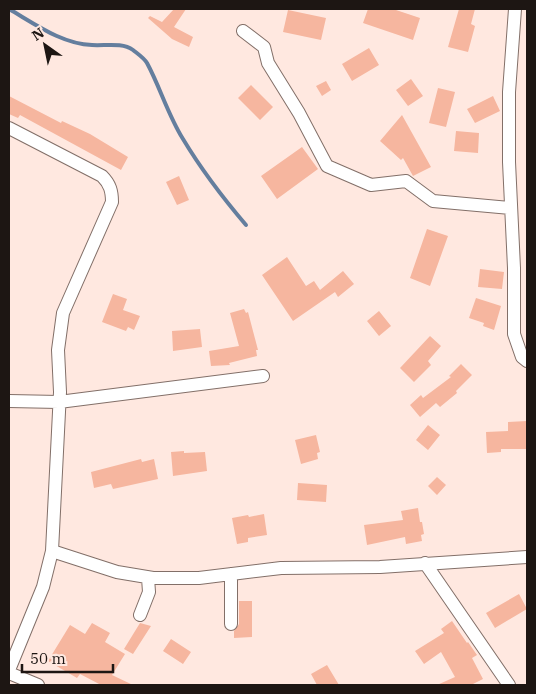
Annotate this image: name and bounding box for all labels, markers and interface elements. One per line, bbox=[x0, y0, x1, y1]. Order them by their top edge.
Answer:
north arrow bbox=[20, 20, 70, 70]
text: N bbox=[28, 24, 47, 45]
scale bar bbox=[22, 642, 114, 674]
text: 50 m bbox=[30, 649, 66, 668]

